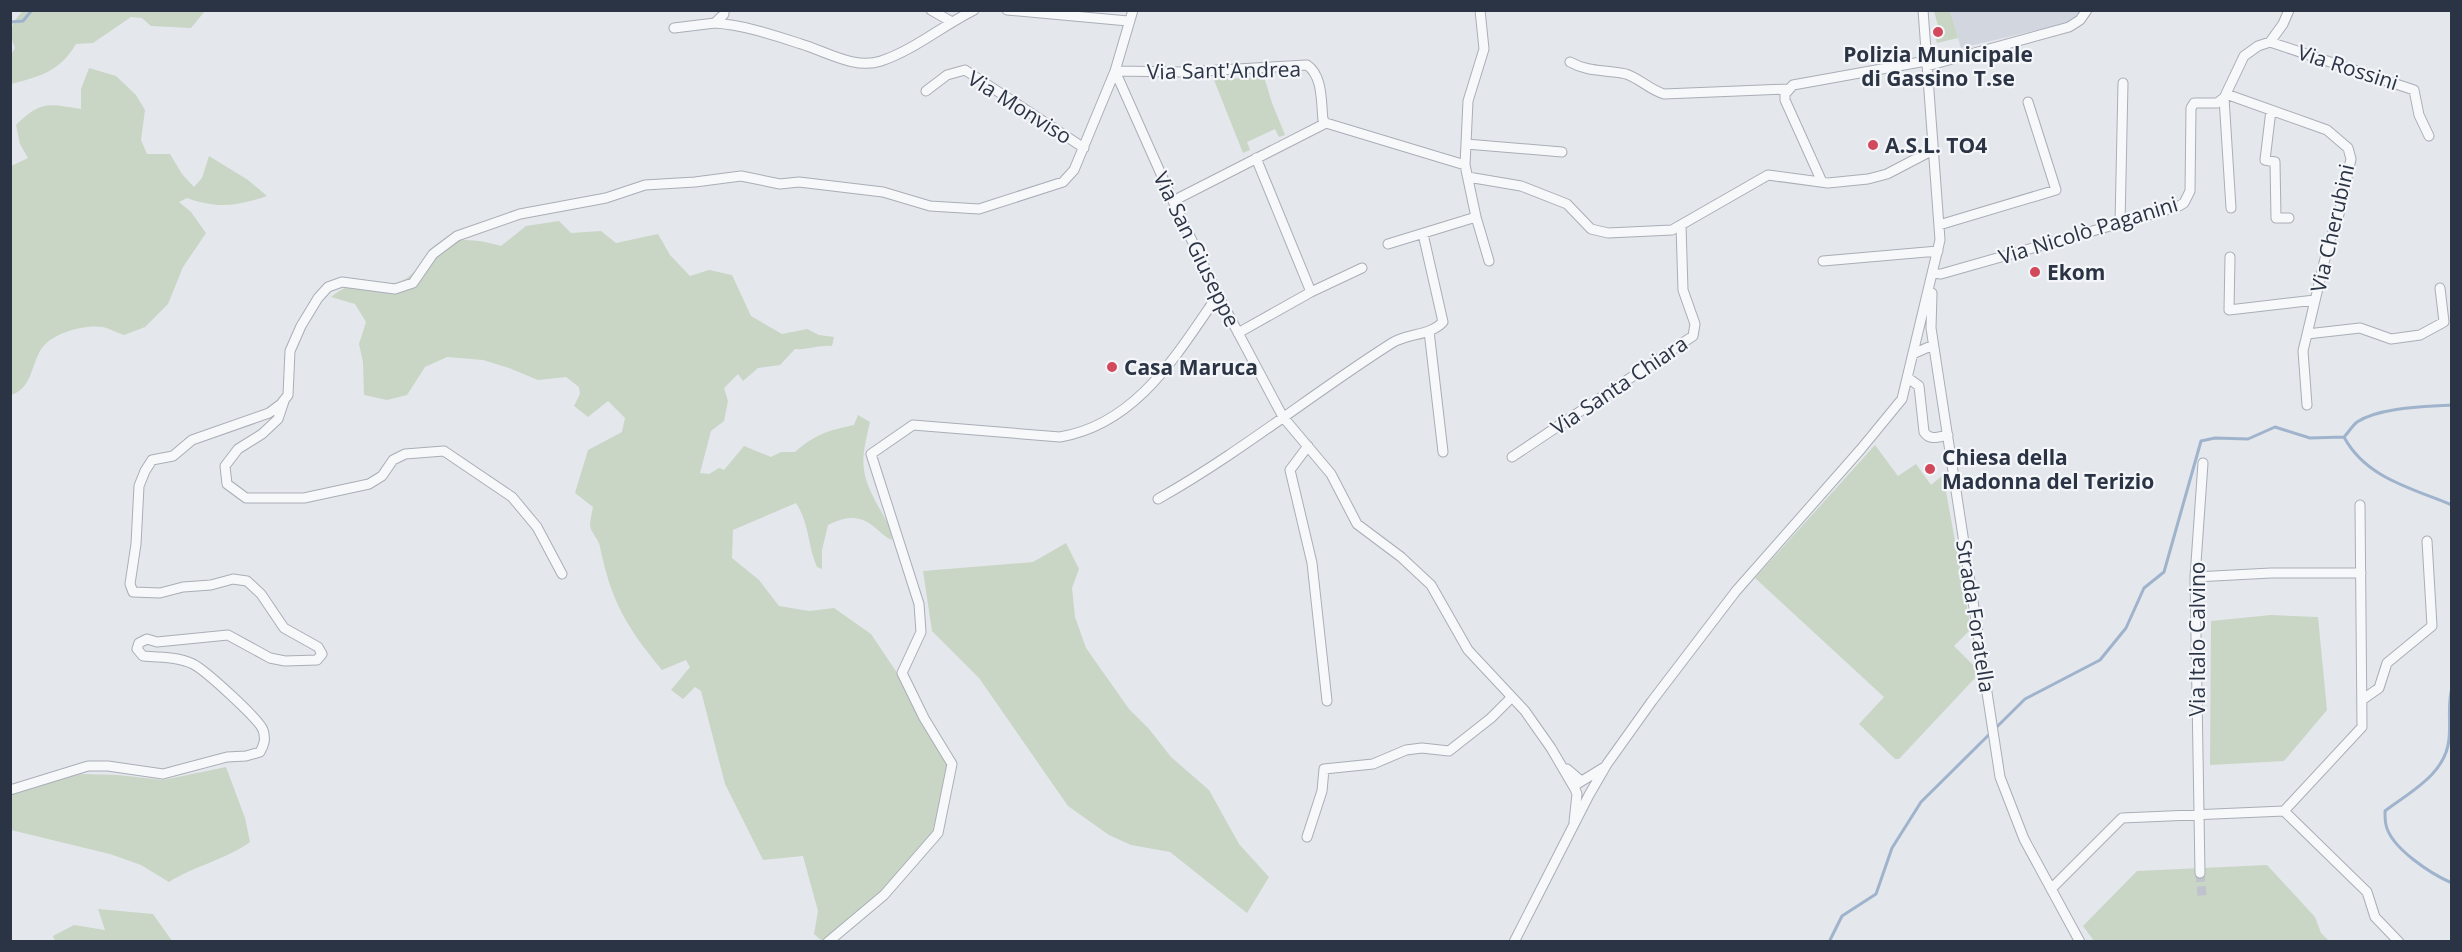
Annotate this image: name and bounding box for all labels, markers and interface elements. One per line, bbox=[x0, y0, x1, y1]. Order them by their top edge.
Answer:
marker: Polizia Municipale di Gassino T.se bbox=[1931, 25, 1945, 39]
street label: Via Rossini bbox=[2294, 38, 2402, 96]
place label: Polizia Municipale di Gassino T.se bbox=[1843, 40, 2033, 92]
street label: Via Sant'Andrea bbox=[1147, 55, 1301, 85]
street label: Via Monviso bbox=[963, 64, 1077, 150]
place label: A.S.L. TO4 bbox=[1885, 131, 1987, 159]
marker: A.S.L. TO4 bbox=[1866, 138, 1880, 152]
street label: Via Cherubini bbox=[2304, 161, 2360, 295]
street label: Via San Giuseppe bbox=[1147, 167, 1247, 331]
street label: Via Nicolò Paganini bbox=[1995, 189, 2181, 271]
place label: Ekom bbox=[2047, 258, 2105, 286]
marker: Ekom bbox=[2028, 265, 2042, 279]
street label: Via Santa Chiara bbox=[1545, 329, 1693, 441]
place label: Casa Maruca bbox=[1124, 353, 1258, 381]
marker: Casa Maruca bbox=[1105, 360, 1119, 374]
place label: Chiesa della Madonna del Terizio bbox=[1942, 443, 2154, 495]
marker: Chiesa della Madonna del Terizio bbox=[1923, 462, 1937, 476]
street label: Strada Foratella bbox=[1950, 538, 2002, 694]
street label: Via Italo Calvino bbox=[2183, 562, 2211, 716]

